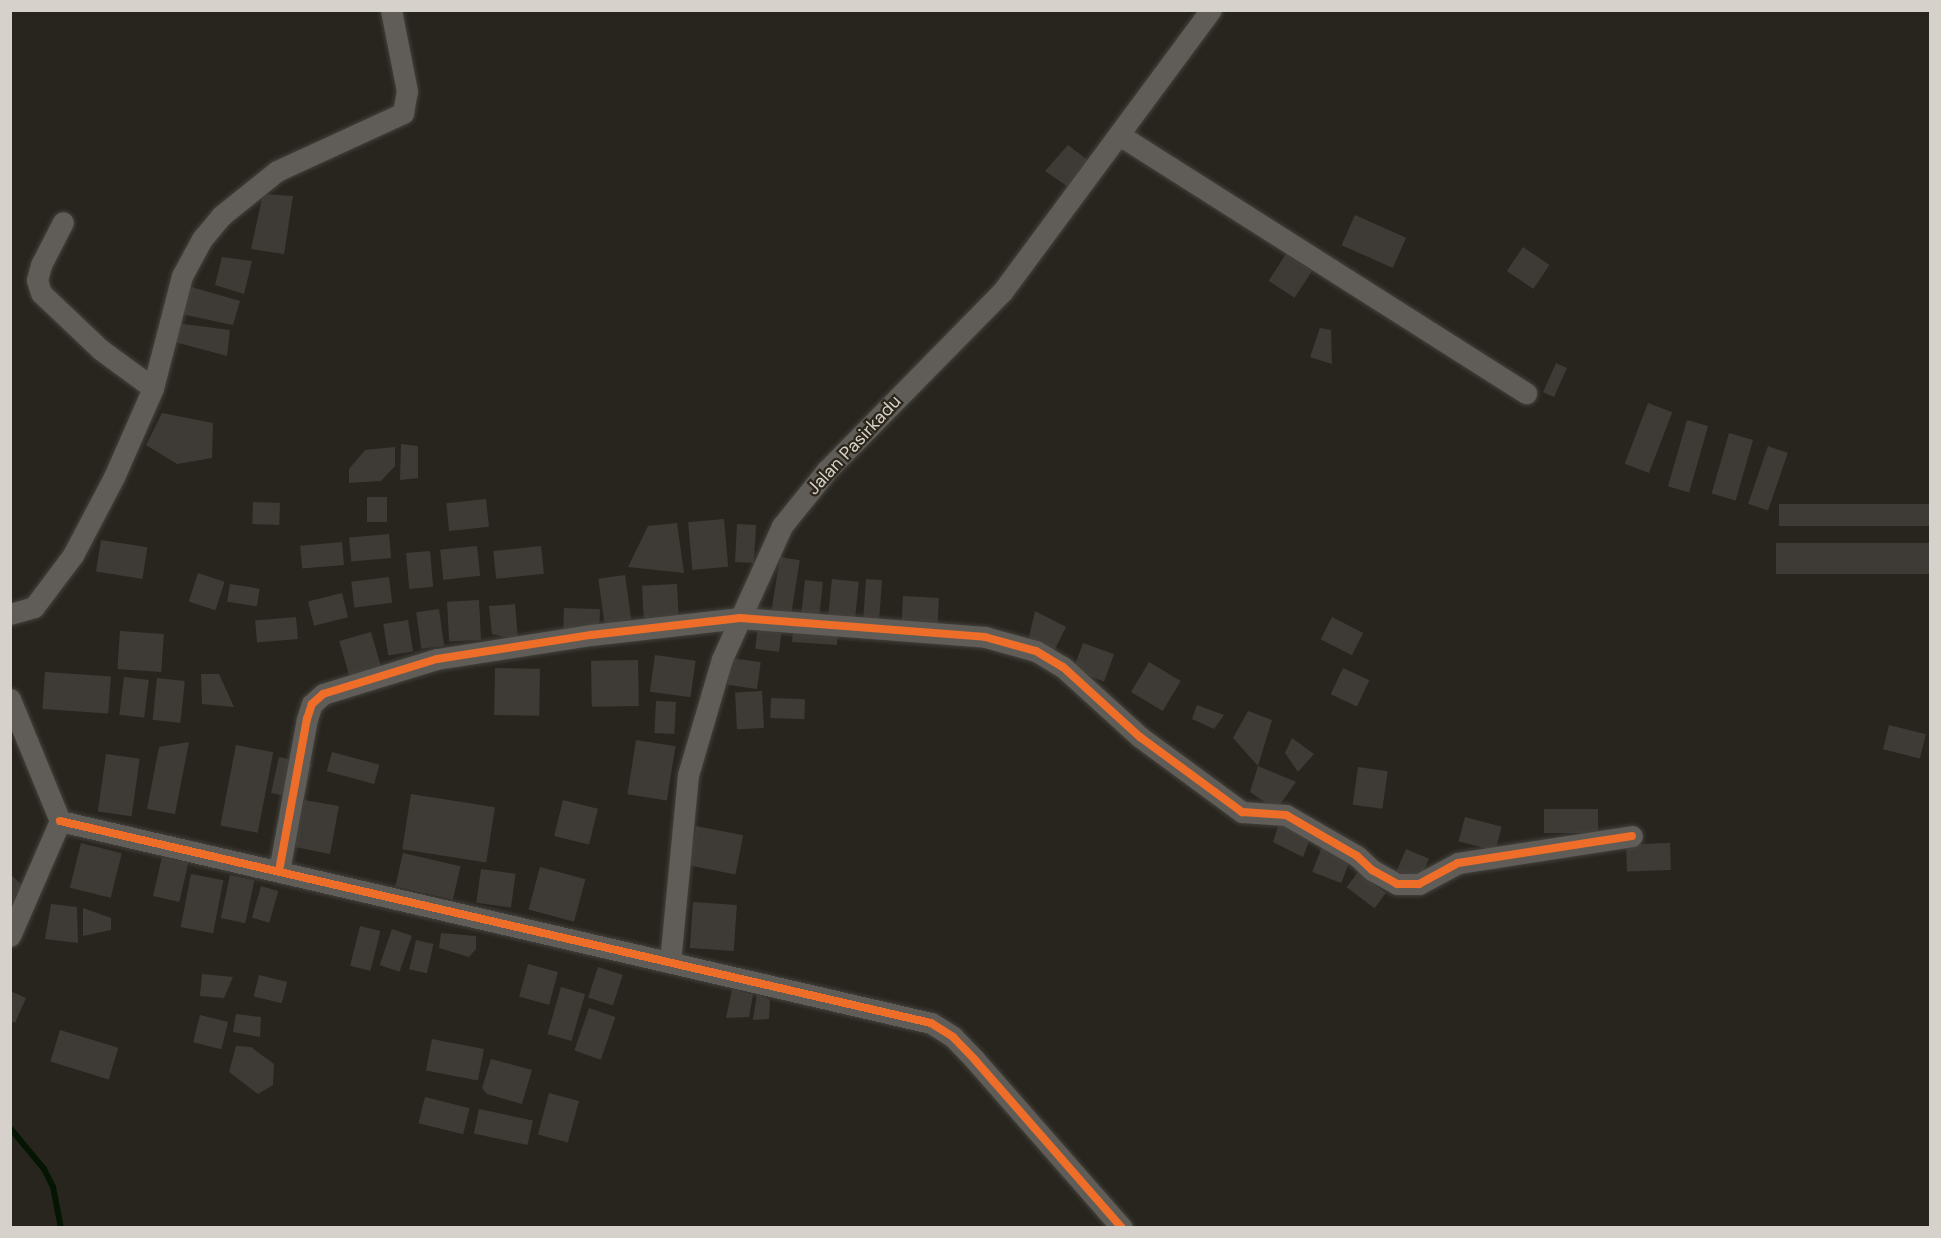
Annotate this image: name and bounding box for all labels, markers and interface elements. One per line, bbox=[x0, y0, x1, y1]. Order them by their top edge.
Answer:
street label: Jalan Pasirkadu bbox=[802, 391, 906, 499]

